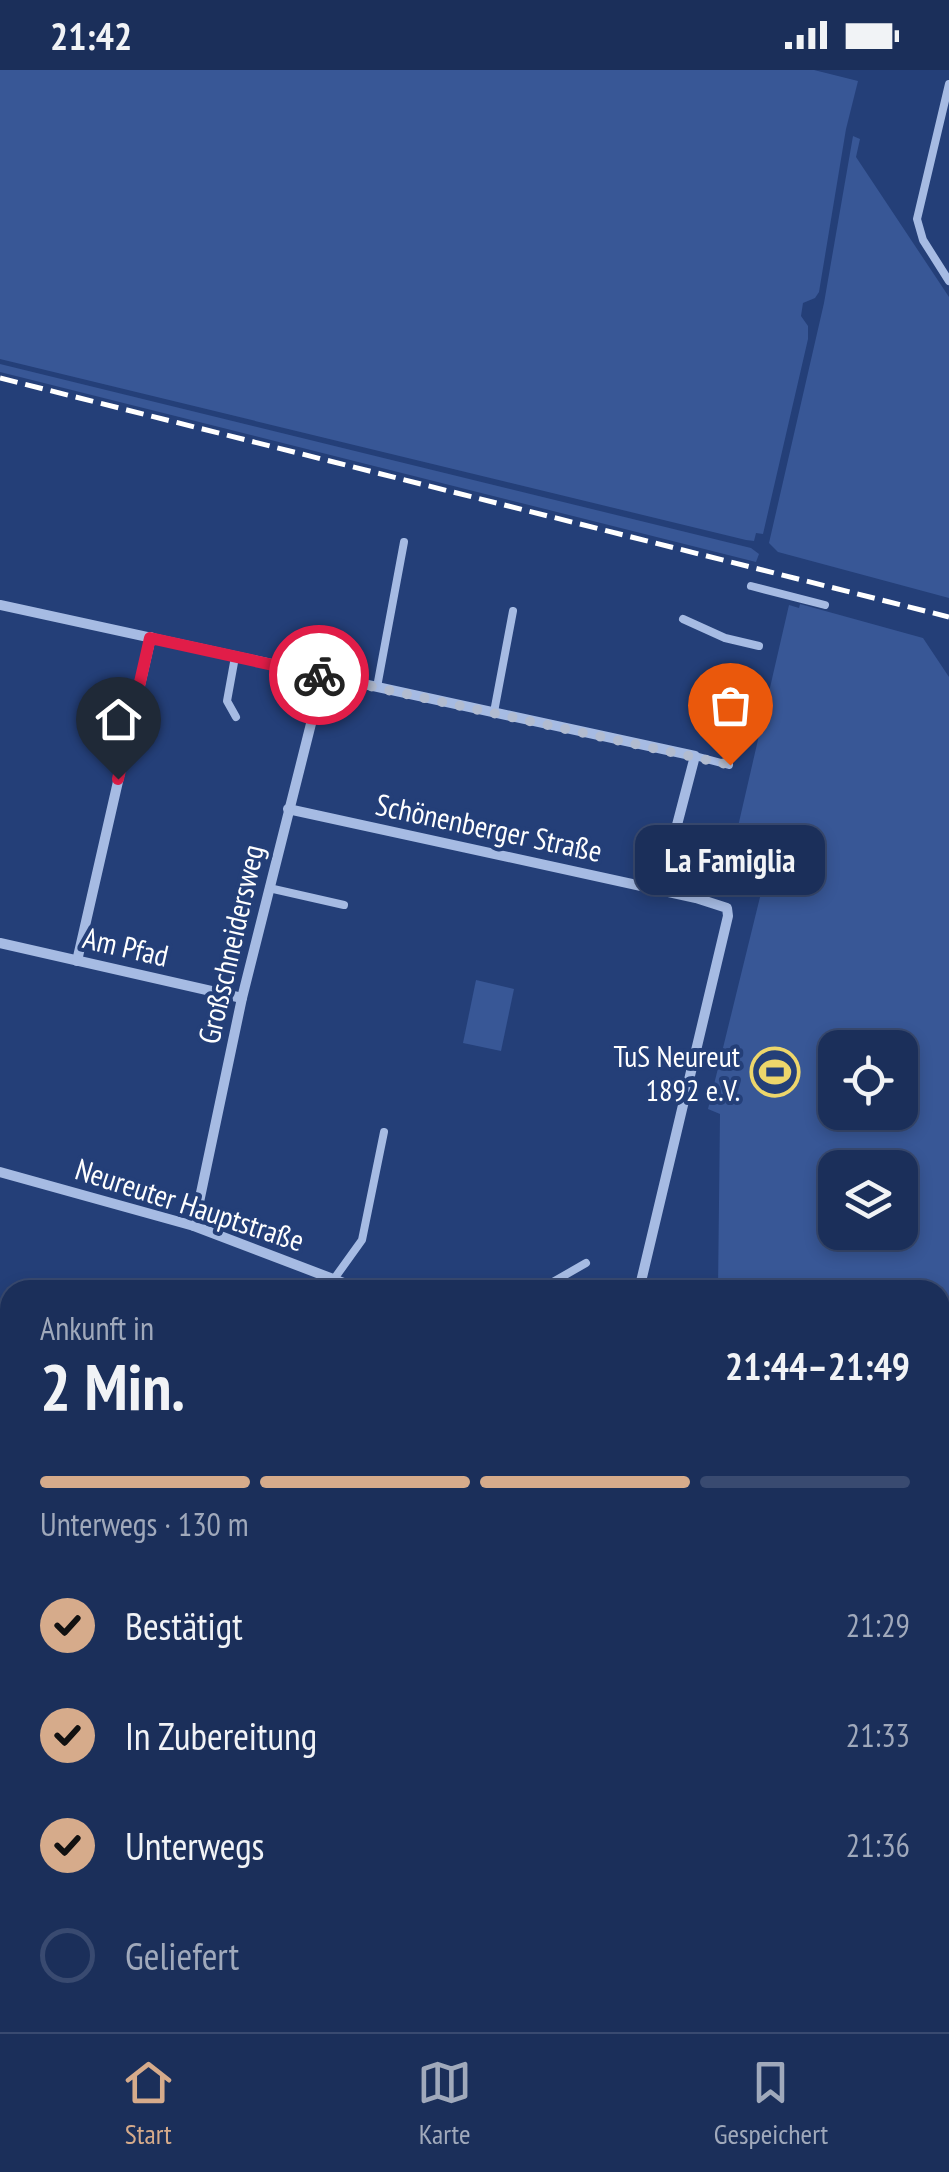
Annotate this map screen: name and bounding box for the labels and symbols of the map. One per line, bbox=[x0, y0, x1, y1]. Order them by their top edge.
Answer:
courier bbox=[269, 625, 369, 725]
pin bbox=[688, 663, 773, 766]
pin bbox=[76, 677, 161, 780]
street label: Schönenberger Straße bbox=[372, 784, 606, 870]
callout: La Famiglia bbox=[635, 825, 825, 895]
street label: Großschneidersweg bbox=[188, 841, 272, 1047]
street label: Am Pfad bbox=[80, 917, 172, 975]
place label: TuS Neureut 1892 e.V. bbox=[613, 1036, 741, 1109]
sports icon: TuS Neureut 1892 e.V. bbox=[749, 1046, 801, 1098]
street label: Neureuter Hauptstraße bbox=[71, 1149, 309, 1259]

